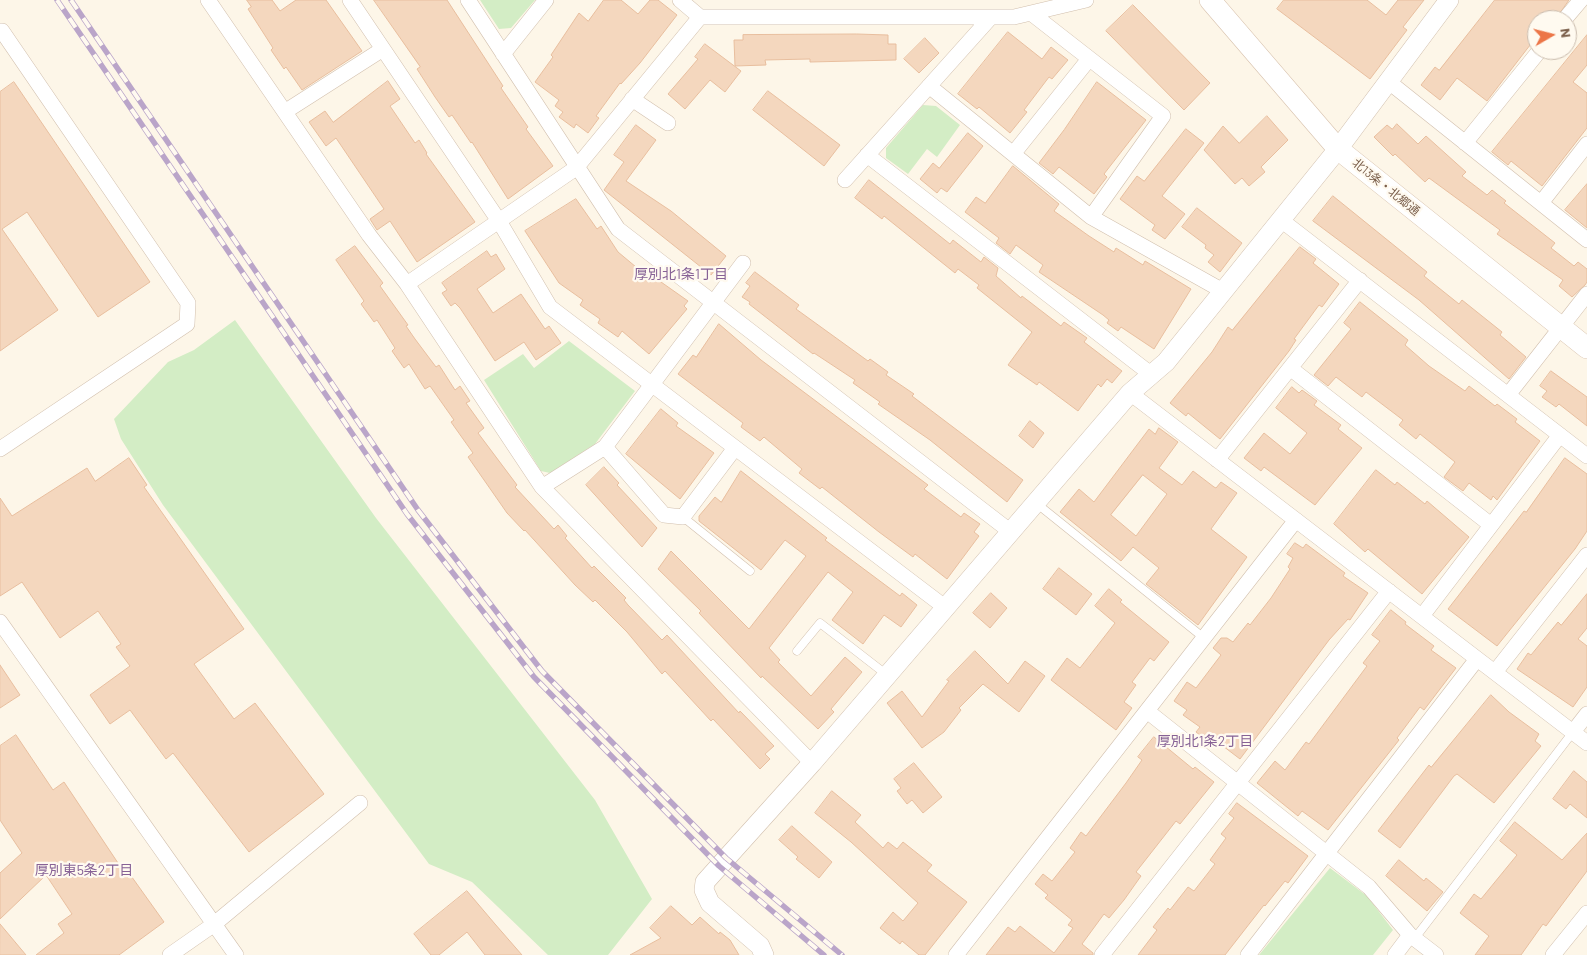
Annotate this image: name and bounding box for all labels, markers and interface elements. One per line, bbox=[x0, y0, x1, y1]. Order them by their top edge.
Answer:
north arrow bbox=[1527, 10, 1577, 60]
text: N bbox=[1557, 27, 1575, 39]
street label: 北13条・北郷通 bbox=[1349, 155, 1423, 219]
district label: 厚別北1条1丁目 bbox=[634, 266, 728, 282]
district label: 厚別北1条2丁目 bbox=[1157, 733, 1253, 749]
district label: 厚別東5条2丁目 bbox=[35, 862, 133, 878]

